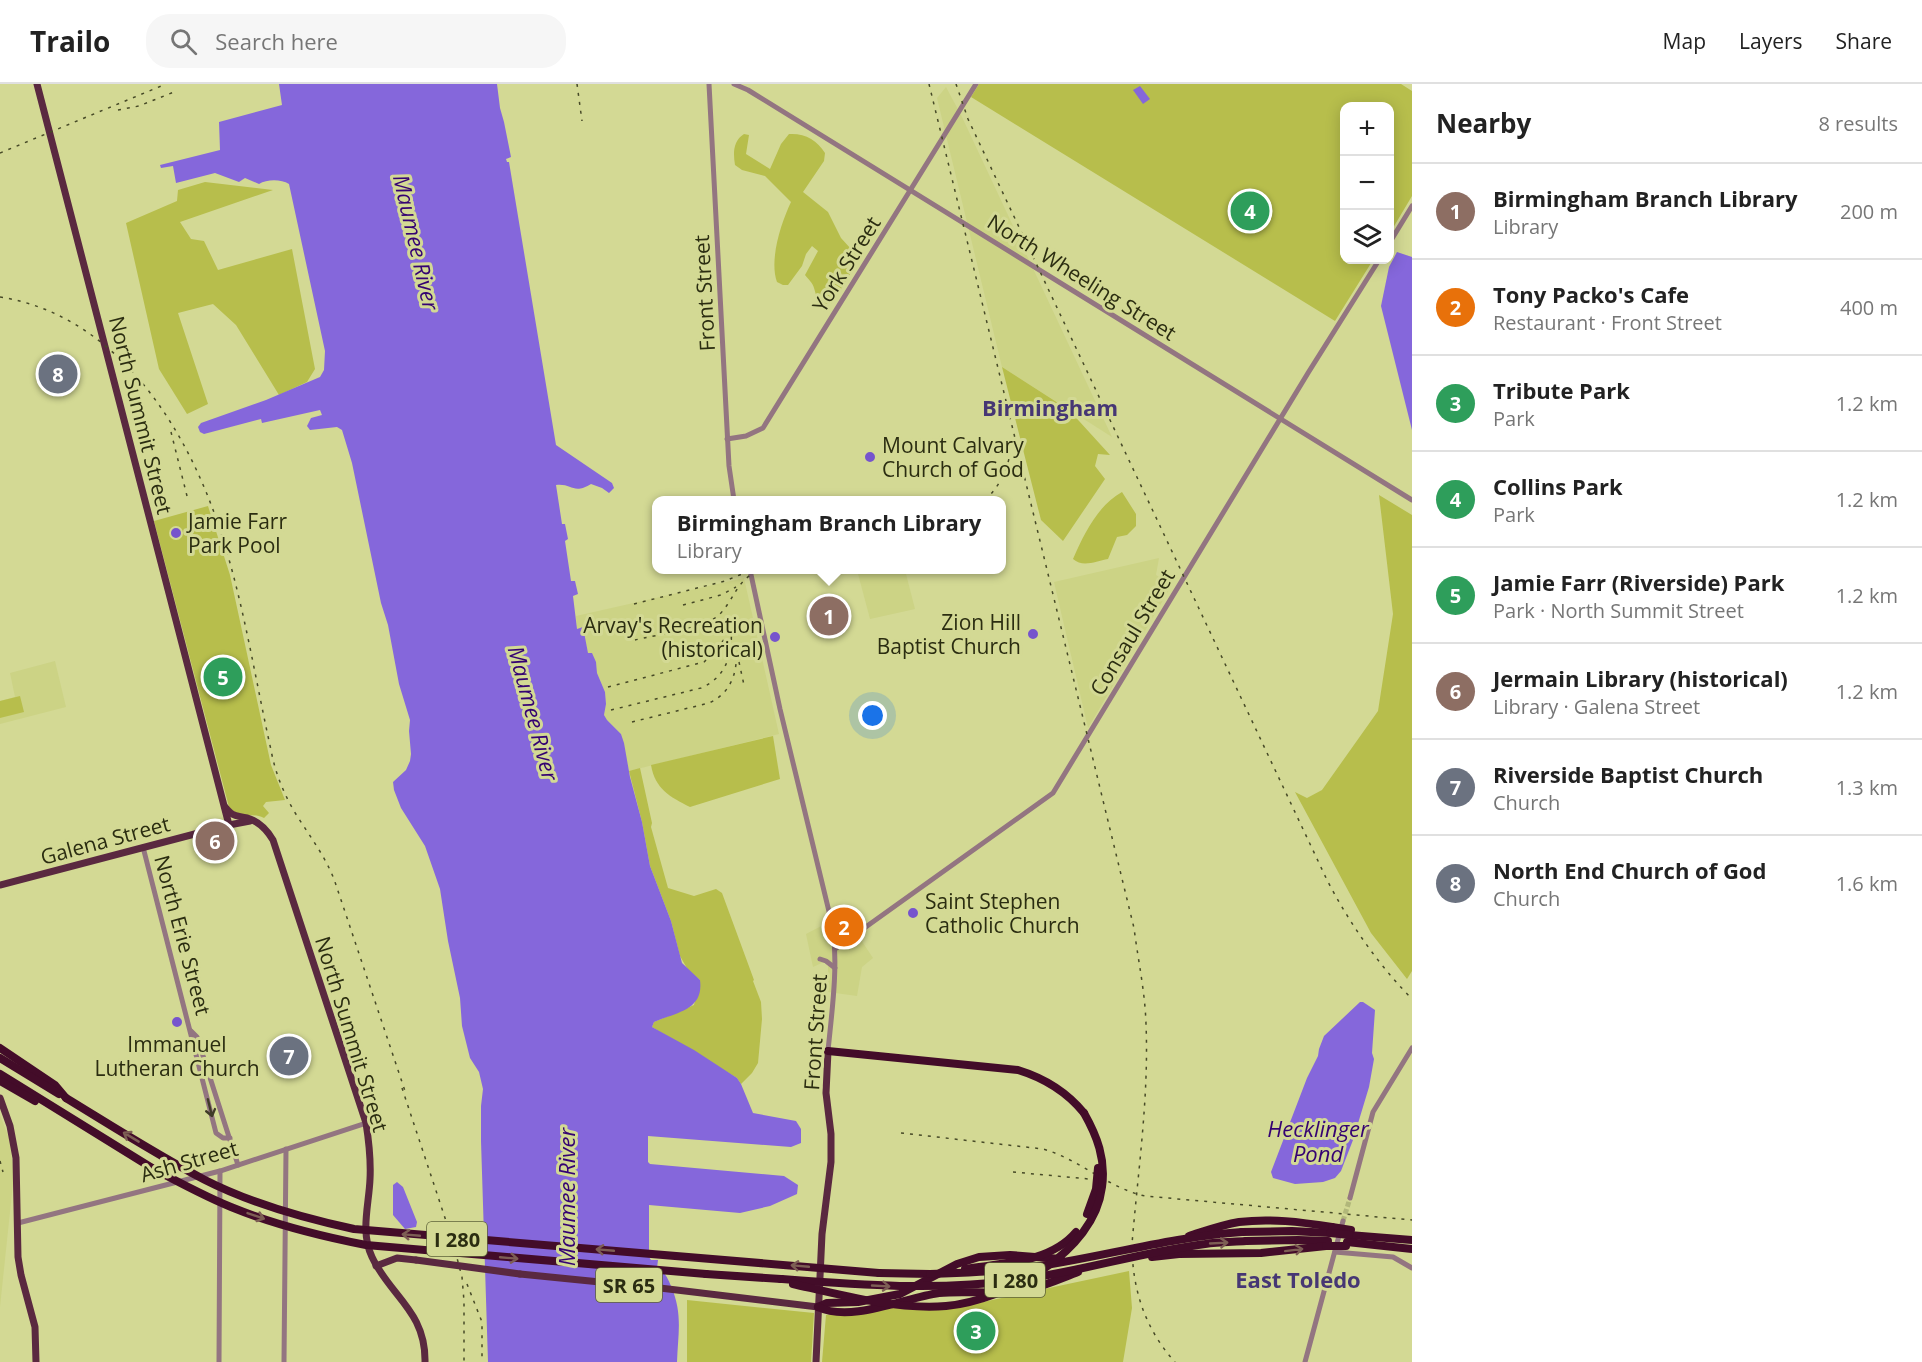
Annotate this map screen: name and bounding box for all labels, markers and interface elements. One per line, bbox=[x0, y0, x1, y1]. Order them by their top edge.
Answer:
search box bbox=[146, 14, 566, 68]
text: Trailo bbox=[30, 22, 110, 60]
icon: search bbox=[167, 25, 200, 58]
text: Search here bbox=[215, 26, 338, 56]
text: Map bbox=[1663, 27, 1706, 55]
text: Layers bbox=[1739, 27, 1803, 55]
text: Share bbox=[1836, 27, 1892, 55]
map controls bbox=[1340, 102, 1394, 264]
button: + bbox=[1340, 102, 1394, 156]
text: Nearby bbox=[1436, 105, 1531, 141]
text: 8 results bbox=[1818, 110, 1898, 137]
button: − bbox=[1340, 156, 1394, 210]
water label: Maumee River bbox=[387, 171, 447, 314]
text: Birmingham Branch Library bbox=[1493, 183, 1798, 213]
pin: 4 bbox=[1230, 188, 1270, 234]
text: 1 bbox=[1450, 198, 1461, 225]
text: 200 m bbox=[1840, 198, 1898, 225]
street label: North Wheeling Street bbox=[982, 207, 1182, 347]
button: layers bbox=[1340, 210, 1394, 264]
street label: York Street bbox=[805, 211, 887, 317]
text: Library bbox=[1493, 213, 1558, 240]
street label: Front Street bbox=[687, 234, 721, 352]
text: Tony Packo's Cafe bbox=[1493, 279, 1689, 309]
text: 2 bbox=[1450, 294, 1461, 321]
text: 400 m bbox=[1840, 294, 1898, 321]
text: Restaurant · Front Street bbox=[1493, 309, 1722, 336]
street label: North Summit Street bbox=[103, 313, 179, 517]
pin: 8 bbox=[38, 352, 78, 396]
text: Tribute Park bbox=[1493, 375, 1630, 405]
text: 3 bbox=[1450, 390, 1461, 417]
text: 1.2 km bbox=[1836, 390, 1898, 417]
district label: Birmingham bbox=[982, 392, 1118, 422]
text: Park bbox=[1493, 405, 1535, 432]
place label: Mount Calvary Church of God bbox=[882, 431, 1024, 483]
marker: Mount Calvary Church of God bbox=[863, 450, 877, 464]
text: Collins Park bbox=[1493, 471, 1623, 501]
text: 4 bbox=[1450, 486, 1461, 513]
text: 1.2 km bbox=[1836, 486, 1898, 513]
popup bbox=[652, 496, 1006, 574]
text: Park bbox=[1493, 501, 1535, 528]
place label: Jamie Farr Park Pool bbox=[186, 507, 287, 559]
text: Birmingham Branch Library bbox=[677, 507, 981, 537]
marker: Jamie Farr Park Pool bbox=[169, 526, 183, 540]
text: Library bbox=[677, 537, 742, 564]
street label: Consaul Street bbox=[1083, 564, 1181, 700]
text: Jamie Farr (Riverside) Park bbox=[1493, 567, 1784, 597]
text: 5 bbox=[1450, 582, 1461, 609]
text: 1.2 km bbox=[1836, 582, 1898, 609]
pin: 1 bbox=[810, 594, 848, 638]
text: Park · North Summit Street bbox=[1493, 597, 1744, 624]
place label: Zion Hill Baptist Church bbox=[877, 608, 1021, 660]
place label: Arvay's Recreation (historical) bbox=[583, 611, 763, 663]
marker: Zion Hill Baptist Church bbox=[1026, 627, 1040, 641]
marker: Arvay's Recreation (historical) bbox=[768, 630, 782, 644]
water label: Maumee River bbox=[502, 642, 567, 785]
pin: 5 bbox=[204, 654, 242, 700]
text: Jermain Library (historical) bbox=[1493, 663, 1788, 693]
text: 6 bbox=[1450, 678, 1461, 705]
text: 1.2 km bbox=[1836, 678, 1898, 705]
text: Library · Galena Street bbox=[1493, 693, 1700, 720]
your location bbox=[858, 701, 887, 730]
text: Riverside Baptist Church bbox=[1493, 759, 1763, 789]
text: 7 bbox=[1450, 774, 1461, 801]
text: 1.3 km bbox=[1836, 774, 1898, 801]
text: Church bbox=[1493, 789, 1560, 816]
street label: Galena Street bbox=[37, 809, 173, 871]
pin: 6 bbox=[196, 818, 234, 864]
street label: North Erie Street bbox=[148, 852, 218, 1018]
text: North End Church of God bbox=[1493, 855, 1766, 885]
text: 8 bbox=[1450, 870, 1461, 897]
text: 1.6 km bbox=[1836, 870, 1898, 897]
text: Church bbox=[1493, 885, 1560, 912]
place label: Saint Stephen Catholic Church bbox=[925, 887, 1080, 939]
pin: 2 bbox=[824, 904, 864, 950]
marker: Saint Stephen Catholic Church bbox=[906, 906, 920, 920]
street label: North Summit Street bbox=[309, 933, 395, 1135]
street label: Front Street bbox=[797, 973, 833, 1091]
marker: Immanuel Lutheran Church bbox=[170, 1015, 184, 1029]
place label: Immanuel Lutheran Church bbox=[94, 1030, 260, 1082]
pin: 7 bbox=[270, 1034, 308, 1078]
one-way arrow bbox=[204, 1099, 216, 1118]
water label: Hecklinger Pond bbox=[1267, 1113, 1370, 1168]
water label: Maumee River bbox=[551, 1127, 581, 1266]
one-way arrow bbox=[123, 1131, 140, 1143]
street label: Ash Street bbox=[137, 1134, 241, 1188]
one-way arrow bbox=[246, 1212, 264, 1223]
road number: I 280 bbox=[427, 1222, 487, 1256]
one-way arrow bbox=[401, 1229, 421, 1240]
one-way arrow bbox=[1208, 1237, 1228, 1248]
one-way arrow bbox=[596, 1244, 616, 1255]
one-way arrow bbox=[1284, 1244, 1304, 1255]
one-way arrow bbox=[499, 1253, 519, 1264]
one-way arrow bbox=[790, 1260, 810, 1271]
road number: I 280 bbox=[985, 1263, 1045, 1297]
district label: East Toledo bbox=[1235, 1264, 1361, 1294]
road number: SR 65 bbox=[596, 1268, 662, 1302]
one-way arrow bbox=[870, 1280, 890, 1291]
pin: 3 bbox=[956, 1308, 996, 1354]

